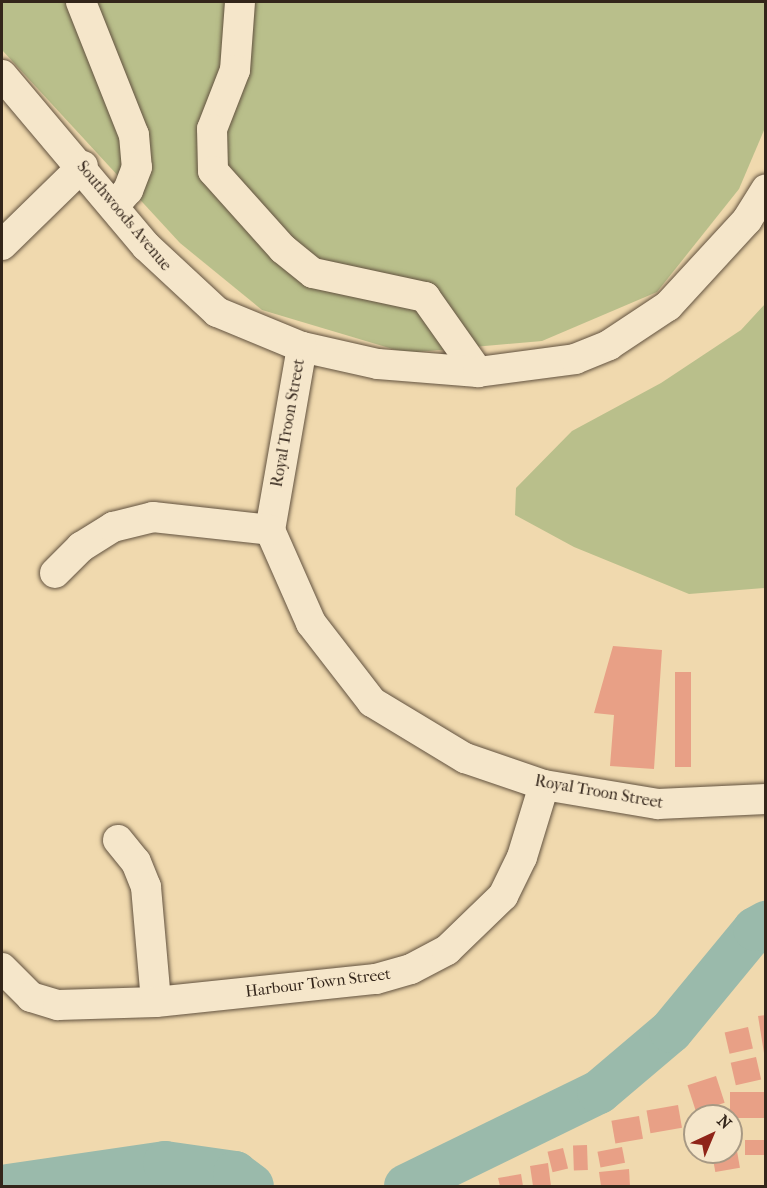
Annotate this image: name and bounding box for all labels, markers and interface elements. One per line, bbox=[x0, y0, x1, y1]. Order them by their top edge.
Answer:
street label: Southwoods Avenue bbox=[73, 157, 175, 275]
street label: Royal Troon Street bbox=[267, 357, 309, 489]
street label: Royal Troon Street bbox=[533, 771, 665, 813]
street label: Harbour Town Street bbox=[244, 965, 392, 1001]
north arrow bbox=[683, 1104, 743, 1164]
text: N bbox=[713, 1111, 735, 1133]

